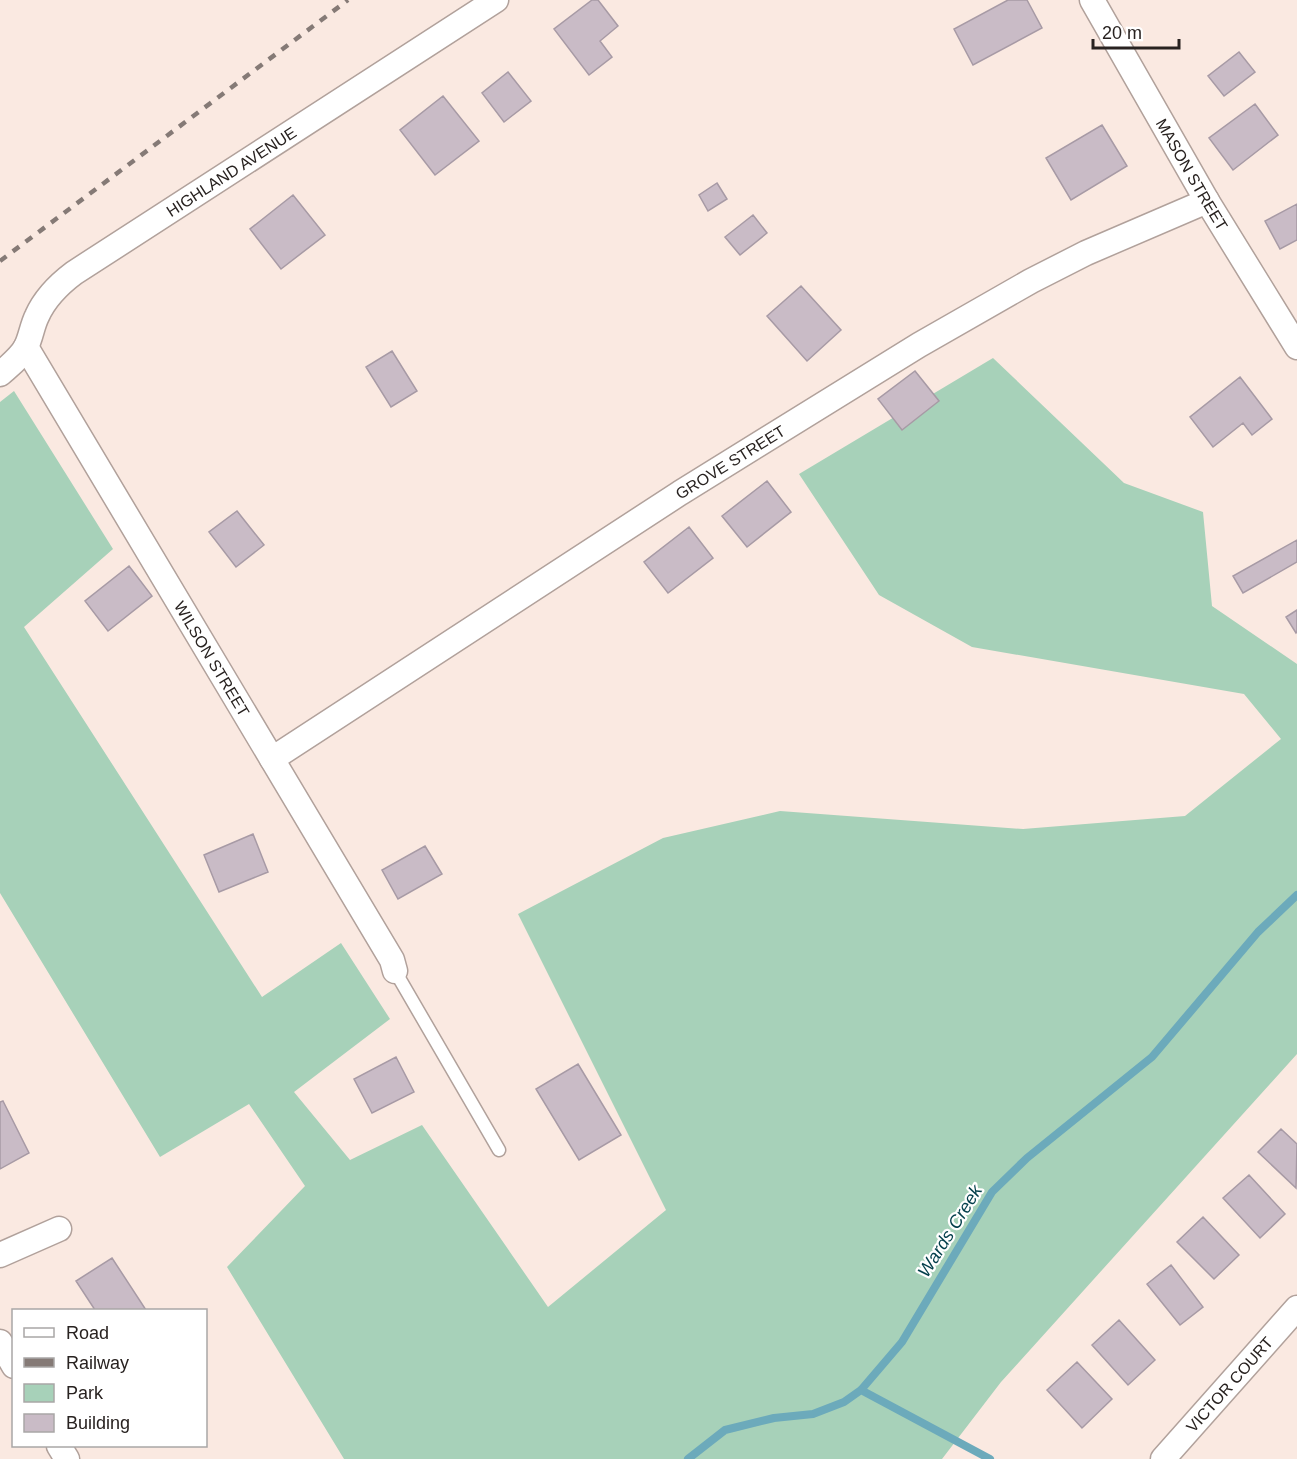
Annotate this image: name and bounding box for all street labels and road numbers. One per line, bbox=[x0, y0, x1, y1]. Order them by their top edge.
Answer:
street label: MASON STREET bbox=[1153, 115, 1231, 233]
street label: HIGHLAND AVENUE bbox=[163, 123, 299, 220]
street label: GROVE STREET bbox=[672, 422, 788, 502]
street label: WILSON STREET bbox=[171, 598, 253, 719]
street label: VICTOR COURT bbox=[1183, 1333, 1276, 1435]

